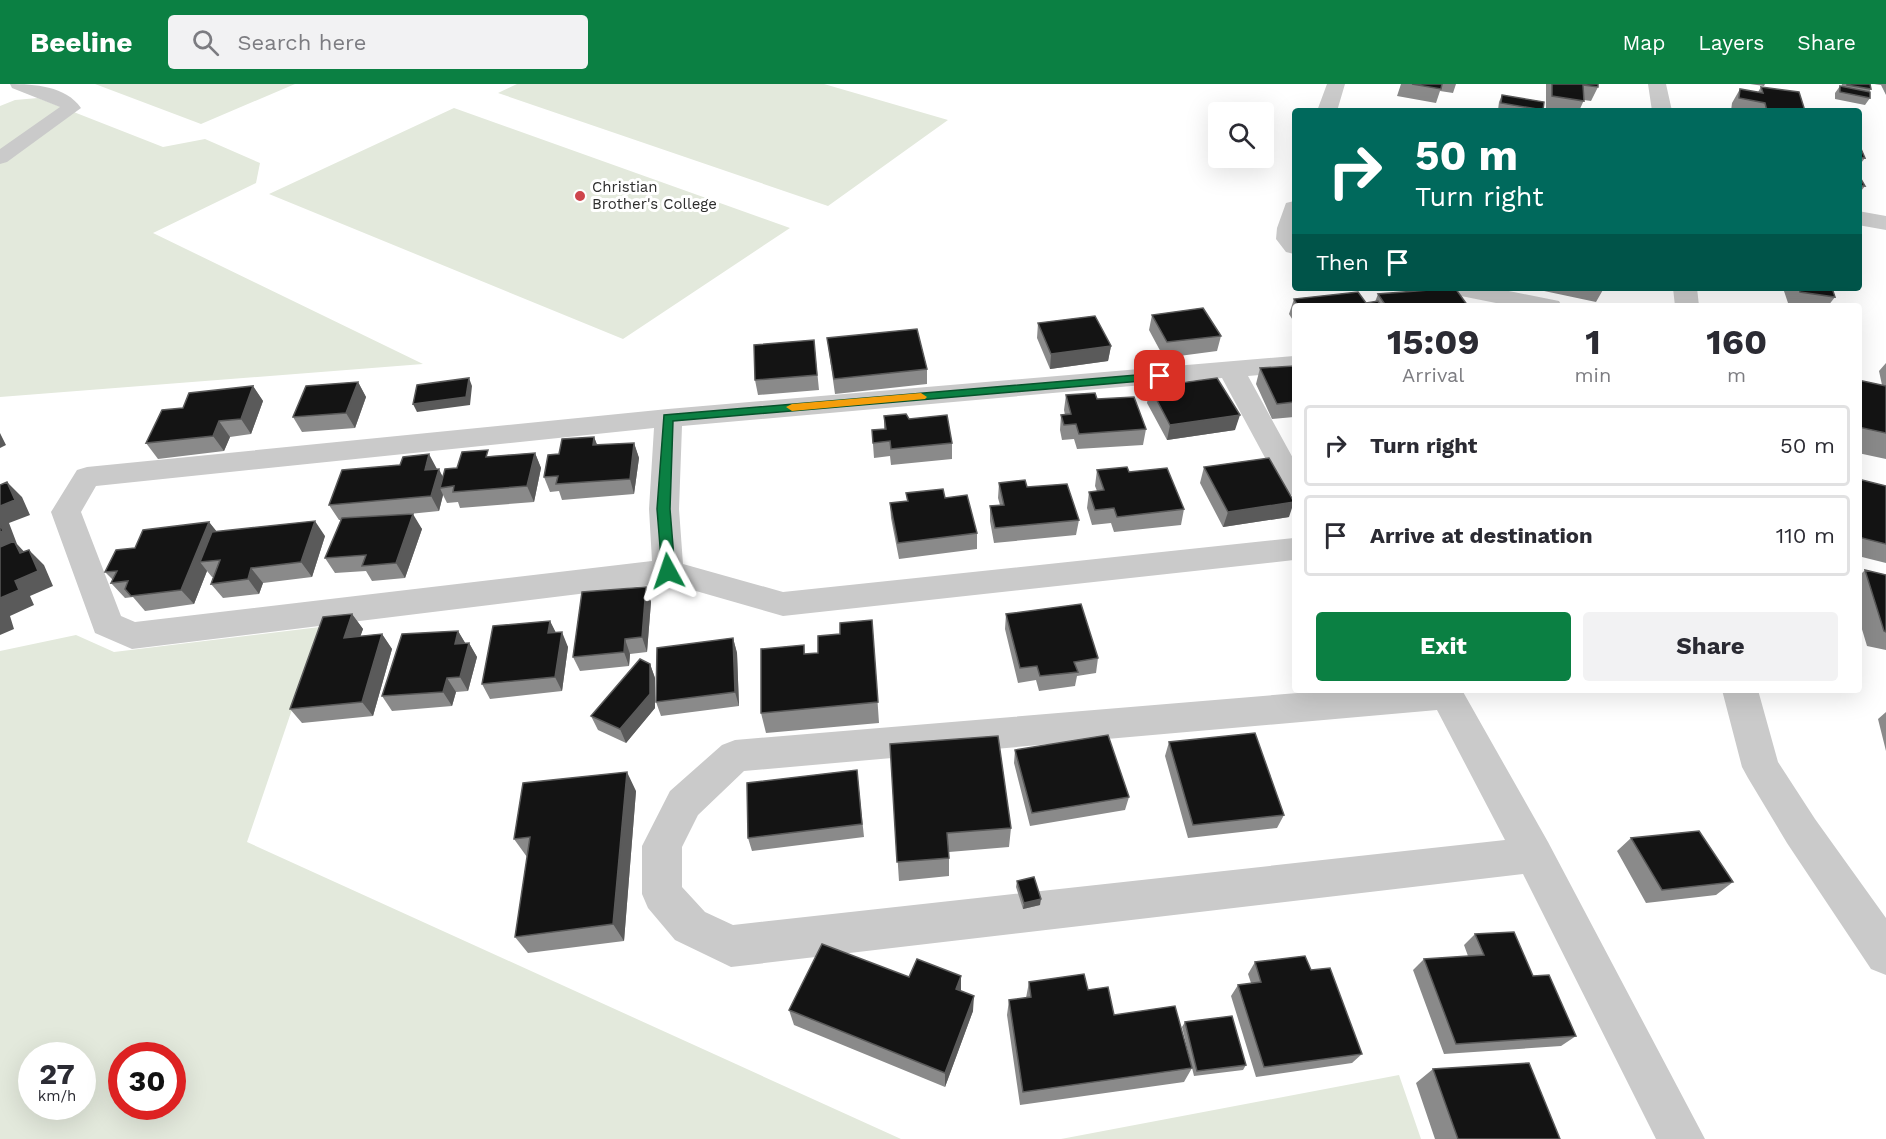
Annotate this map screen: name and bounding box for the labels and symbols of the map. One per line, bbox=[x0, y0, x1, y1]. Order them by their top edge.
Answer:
place label: Christian Brother's College bbox=[592, 178, 717, 213]
marker: Christian Brother's College bbox=[573, 189, 587, 203]
pin bbox=[1134, 350, 1185, 401]
position arrow bbox=[636, 539, 700, 603]
speed limit sign: 30 bbox=[108, 1042, 186, 1120]

